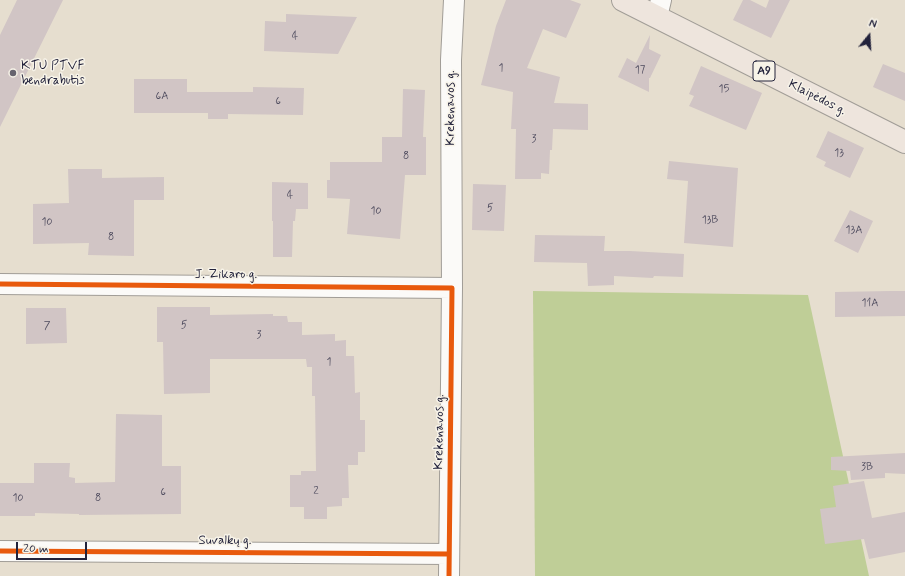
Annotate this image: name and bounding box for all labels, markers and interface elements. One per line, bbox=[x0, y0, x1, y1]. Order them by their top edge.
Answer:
north arrow bbox=[849, 16, 889, 56]
text: N bbox=[867, 17, 878, 32]
house number: 4 bbox=[292, 30, 298, 44]
place label: KTU PTVF bendrabutis bbox=[21, 58, 84, 89]
road number: A9 bbox=[753, 61, 775, 81]
house number: 1 bbox=[499, 62, 503, 76]
house number: 17 bbox=[635, 64, 645, 78]
marker: KTU PTVF bendrabutis bbox=[8, 68, 18, 78]
street label: Krekenavos g. bbox=[443, 70, 459, 146]
street label: Klaipėdos g. bbox=[786, 77, 848, 119]
house number: 15 bbox=[719, 83, 729, 97]
house number: 6A bbox=[156, 90, 168, 104]
house number: 6 bbox=[275, 95, 281, 109]
house number: 3 bbox=[532, 133, 536, 147]
house number: 13 bbox=[834, 147, 844, 161]
house number: 8 bbox=[403, 150, 409, 164]
house number: 4 bbox=[287, 189, 293, 203]
house number: 5 bbox=[487, 202, 493, 216]
house number: 10 bbox=[370, 205, 382, 219]
house number: 13B bbox=[702, 214, 718, 228]
house number: 10 bbox=[41, 216, 53, 230]
house number: 13A bbox=[846, 224, 862, 238]
house number: 8 bbox=[108, 231, 114, 245]
street label: J. Zikaro g. bbox=[195, 267, 257, 283]
house number: 11A bbox=[862, 297, 878, 311]
house number: 5 bbox=[181, 319, 187, 333]
house number: 7 bbox=[44, 320, 50, 334]
house number: 3 bbox=[257, 329, 261, 343]
house number: 1 bbox=[327, 356, 331, 370]
street label: Krekenavos g. bbox=[432, 394, 448, 470]
house number: 3B bbox=[861, 461, 873, 475]
house number: 2 bbox=[313, 485, 319, 499]
house number: 6 bbox=[160, 486, 166, 500]
house number: 10 bbox=[12, 492, 24, 506]
house number: 8 bbox=[95, 492, 101, 506]
street label: Suvalkų g. bbox=[199, 533, 251, 549]
scale bar bbox=[18, 534, 89, 560]
text: 20 m bbox=[23, 541, 49, 557]

